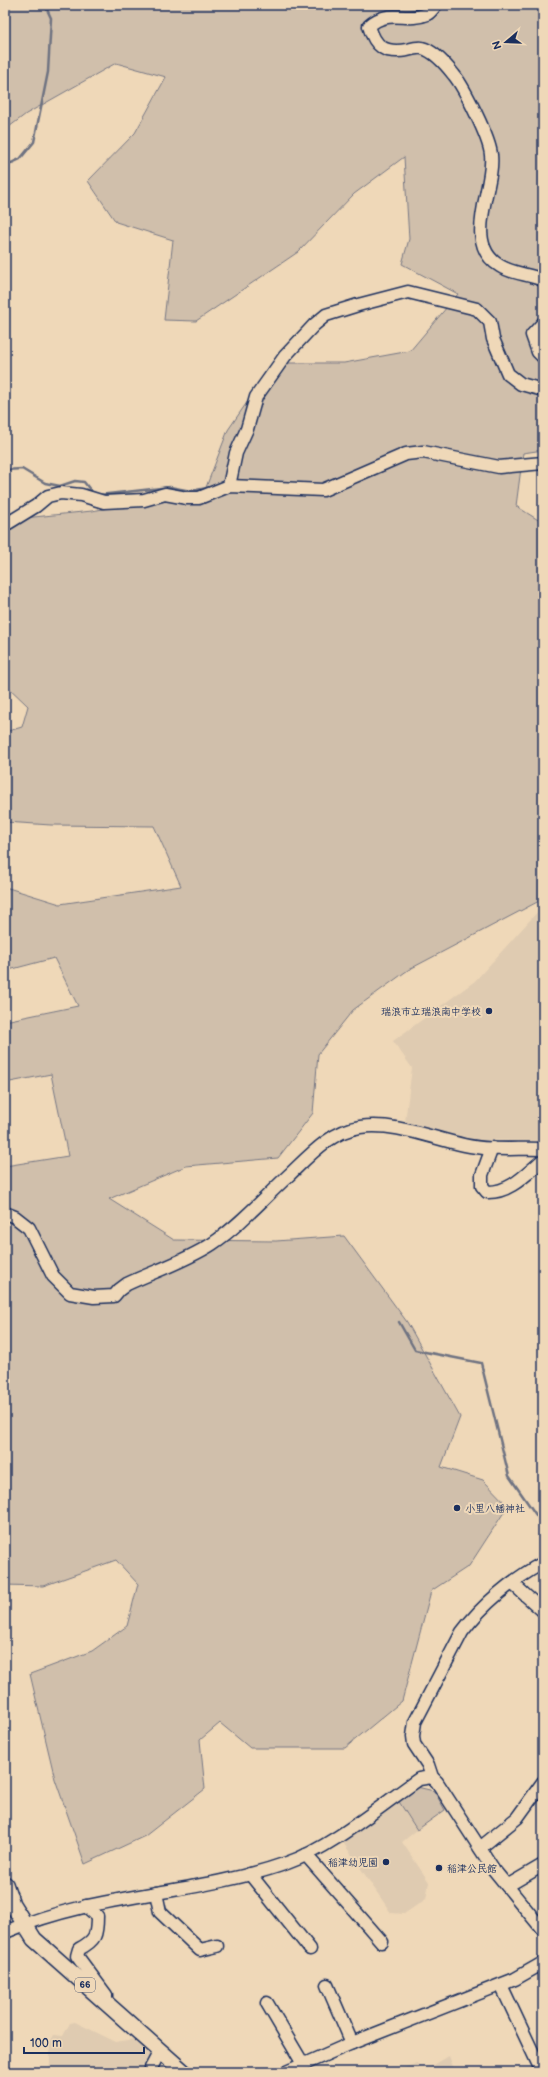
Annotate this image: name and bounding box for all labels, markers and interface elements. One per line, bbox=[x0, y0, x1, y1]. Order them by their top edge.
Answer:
north arrow bbox=[486, 22, 526, 62]
text: N bbox=[490, 39, 505, 51]
place label: 瑞浪市立瑞浪南中学校 bbox=[381, 1006, 481, 1018]
marker: 瑞浪市立瑞浪南中学校 bbox=[484, 1006, 494, 1016]
marker: 小里八幡神社 bbox=[452, 1503, 462, 1513]
place label: 小里八幡神社 bbox=[465, 1503, 525, 1515]
place label: 稲津幼児園 bbox=[328, 1857, 378, 1869]
marker: 稲津幼児園 bbox=[381, 1857, 391, 1867]
marker: 稲津公民館 bbox=[434, 1863, 444, 1873]
place label: 稲津公民館 bbox=[447, 1863, 497, 1875]
road number: 66 bbox=[75, 1978, 95, 1992]
scale bar bbox=[24, 2029, 144, 2055]
text: 100 m bbox=[30, 2036, 62, 2051]

